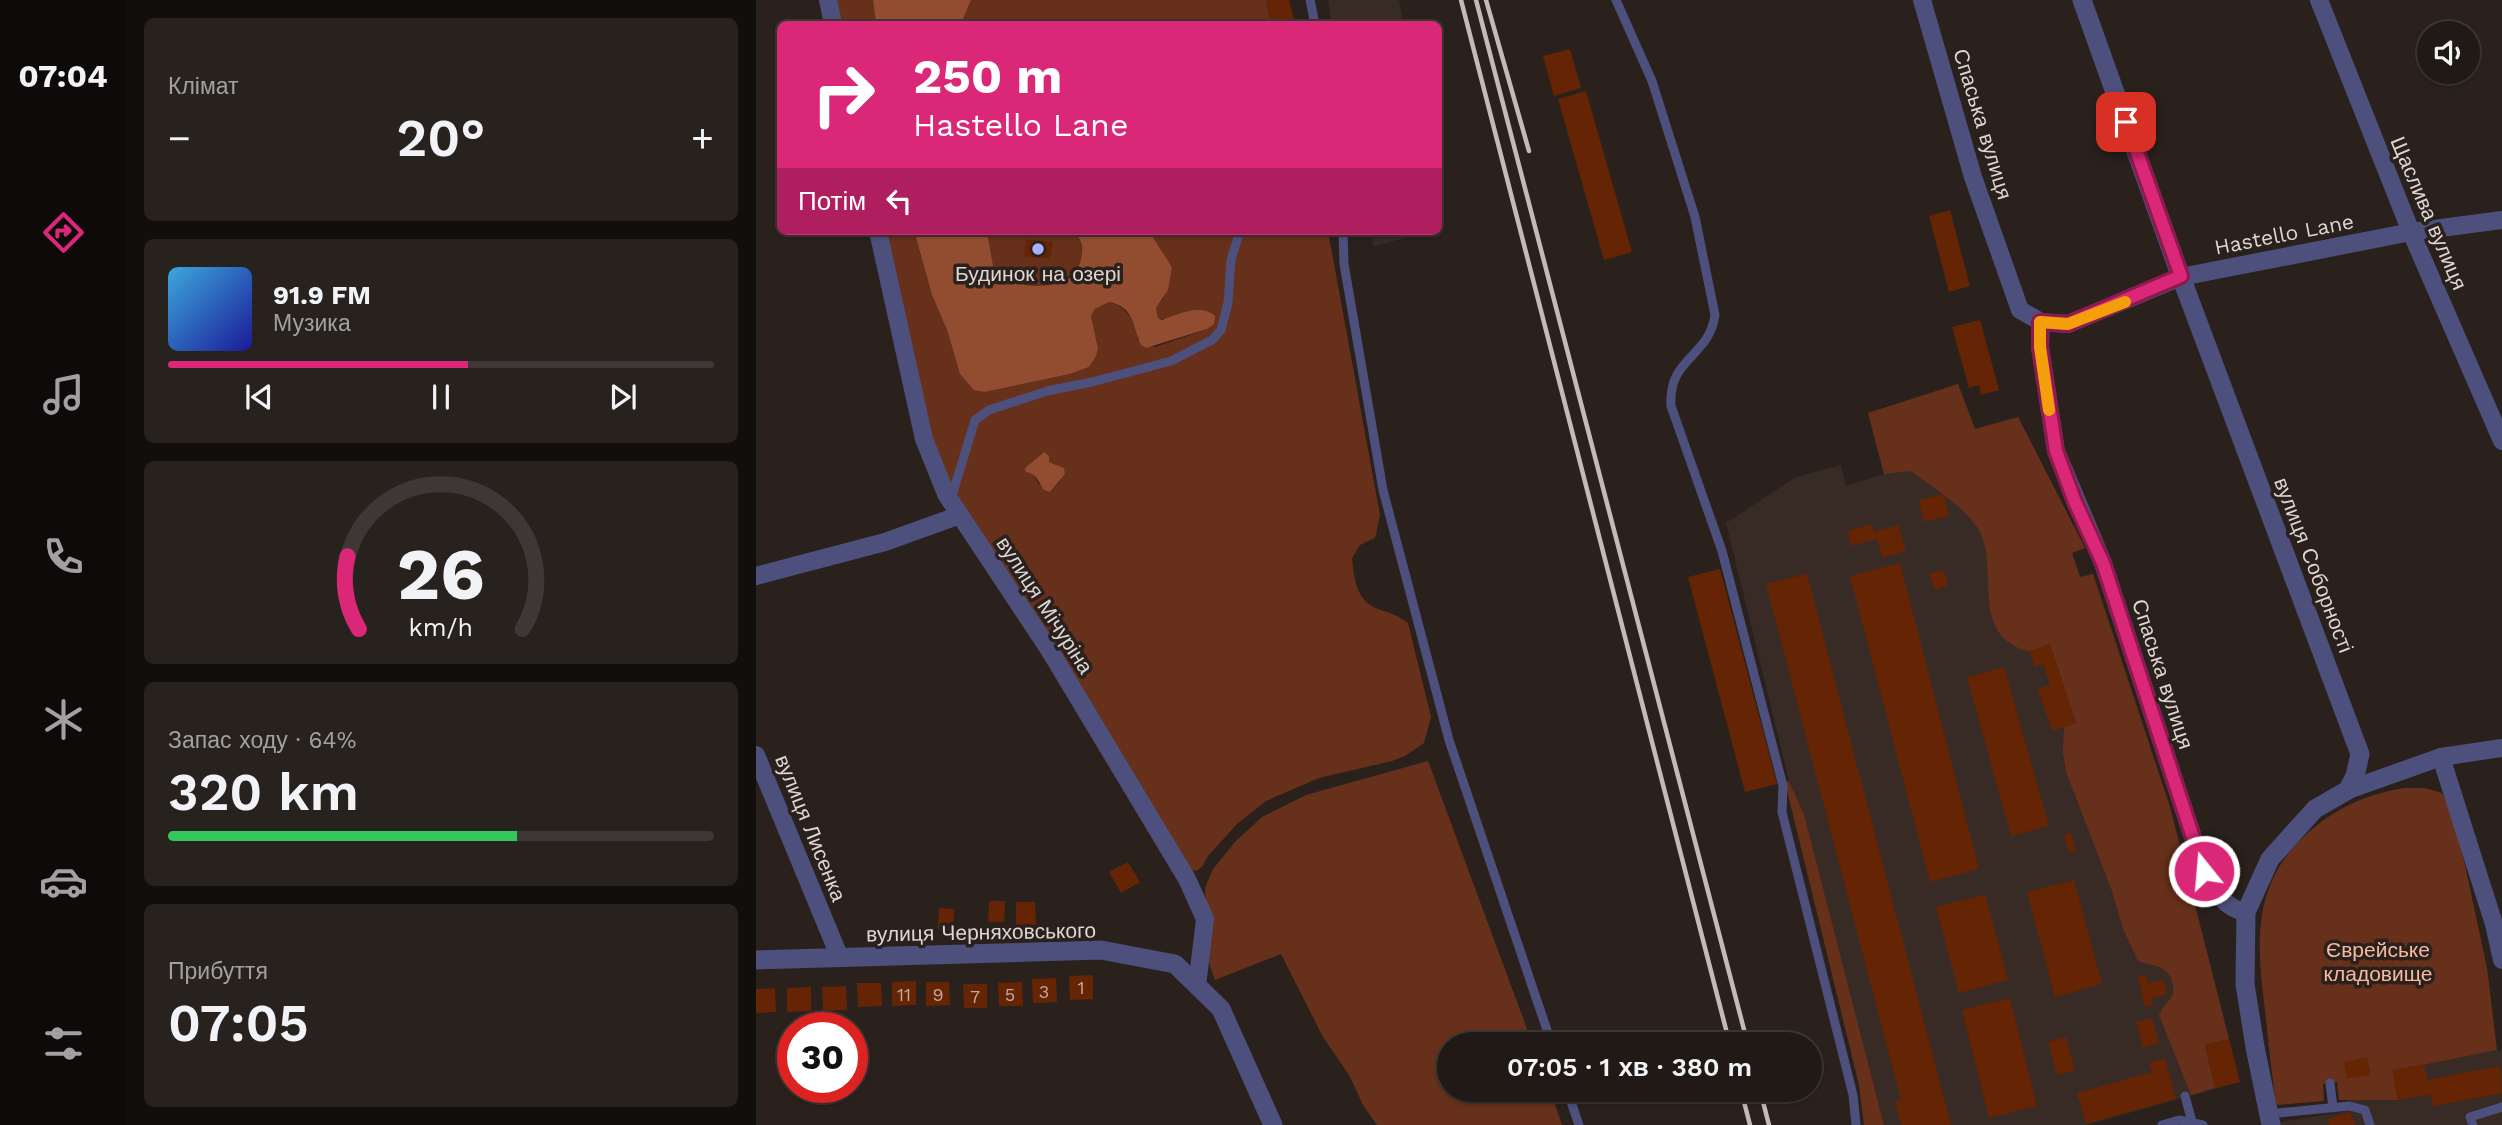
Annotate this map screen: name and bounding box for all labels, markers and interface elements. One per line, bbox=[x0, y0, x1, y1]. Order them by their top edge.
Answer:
map controls bbox=[2417, 21, 2480, 84]
button: sound bbox=[2417, 21, 2480, 84]
street label: Спаська вулиця bbox=[1948, 46, 2018, 202]
text: 250 m bbox=[913, 47, 1062, 105]
icon: right bbox=[798, 49, 889, 140]
text: 07:04 bbox=[18, 57, 108, 95]
text: Клімат bbox=[168, 73, 239, 100]
pin bbox=[2096, 92, 2156, 152]
icon: arrive bbox=[2107, 103, 2145, 141]
text: Hastello Lane bbox=[913, 106, 1128, 144]
text: 20° bbox=[397, 108, 485, 169]
text: − bbox=[168, 116, 191, 160]
text: + bbox=[691, 116, 714, 160]
street label: Щаслива вулиця bbox=[2385, 133, 2473, 293]
icon: left bbox=[880, 182, 918, 220]
text: Потім bbox=[798, 186, 866, 216]
icon: directions bbox=[39, 208, 88, 257]
street label: Hastello Lane bbox=[2212, 208, 2356, 260]
marker: Будинок на озері bbox=[1030, 241, 1046, 257]
place label: Будинок на озері bbox=[955, 261, 1121, 286]
text: 91.9 FM bbox=[273, 280, 371, 310]
text: Музика bbox=[273, 310, 351, 337]
icon: music bbox=[39, 370, 88, 419]
icon: previous bbox=[240, 378, 278, 416]
icon: pause bbox=[422, 378, 460, 416]
icon: next bbox=[604, 378, 642, 416]
street label: вулиця Соборності bbox=[2269, 474, 2359, 656]
text: 26 bbox=[397, 531, 485, 617]
icon: phone bbox=[39, 532, 88, 581]
street label: вулиця Мічуріна bbox=[991, 532, 1099, 678]
street label: Спаська вулиця bbox=[2127, 596, 2199, 752]
text: km/h bbox=[409, 612, 473, 641]
icon: climate bbox=[39, 695, 88, 744]
text: Запас ходу · 64% bbox=[168, 727, 356, 754]
street label: вулиця Лисенка bbox=[770, 751, 852, 905]
text: 320 km bbox=[168, 762, 359, 823]
position arrow bbox=[2167, 834, 2241, 908]
icon: car bbox=[39, 857, 88, 906]
street label: вулиця Черняховського bbox=[866, 917, 1096, 947]
park label: Єврейське кладовище bbox=[2324, 937, 2432, 986]
text: Прибуття bbox=[168, 958, 268, 985]
house number: 1 bbox=[1077, 977, 1085, 998]
house number: 3 bbox=[1039, 981, 1049, 1002]
house number: 11 bbox=[897, 984, 911, 1005]
house number: 9 bbox=[932, 984, 944, 1005]
house number: 5 bbox=[1005, 984, 1015, 1005]
house number: 7 bbox=[970, 986, 980, 1007]
text: 07:05 bbox=[168, 993, 309, 1054]
speed limit sign: 30 bbox=[777, 1012, 868, 1103]
icon: filters bbox=[39, 1019, 88, 1068]
text: 07:05 · 1 хв · 380 m bbox=[1507, 1052, 1752, 1082]

